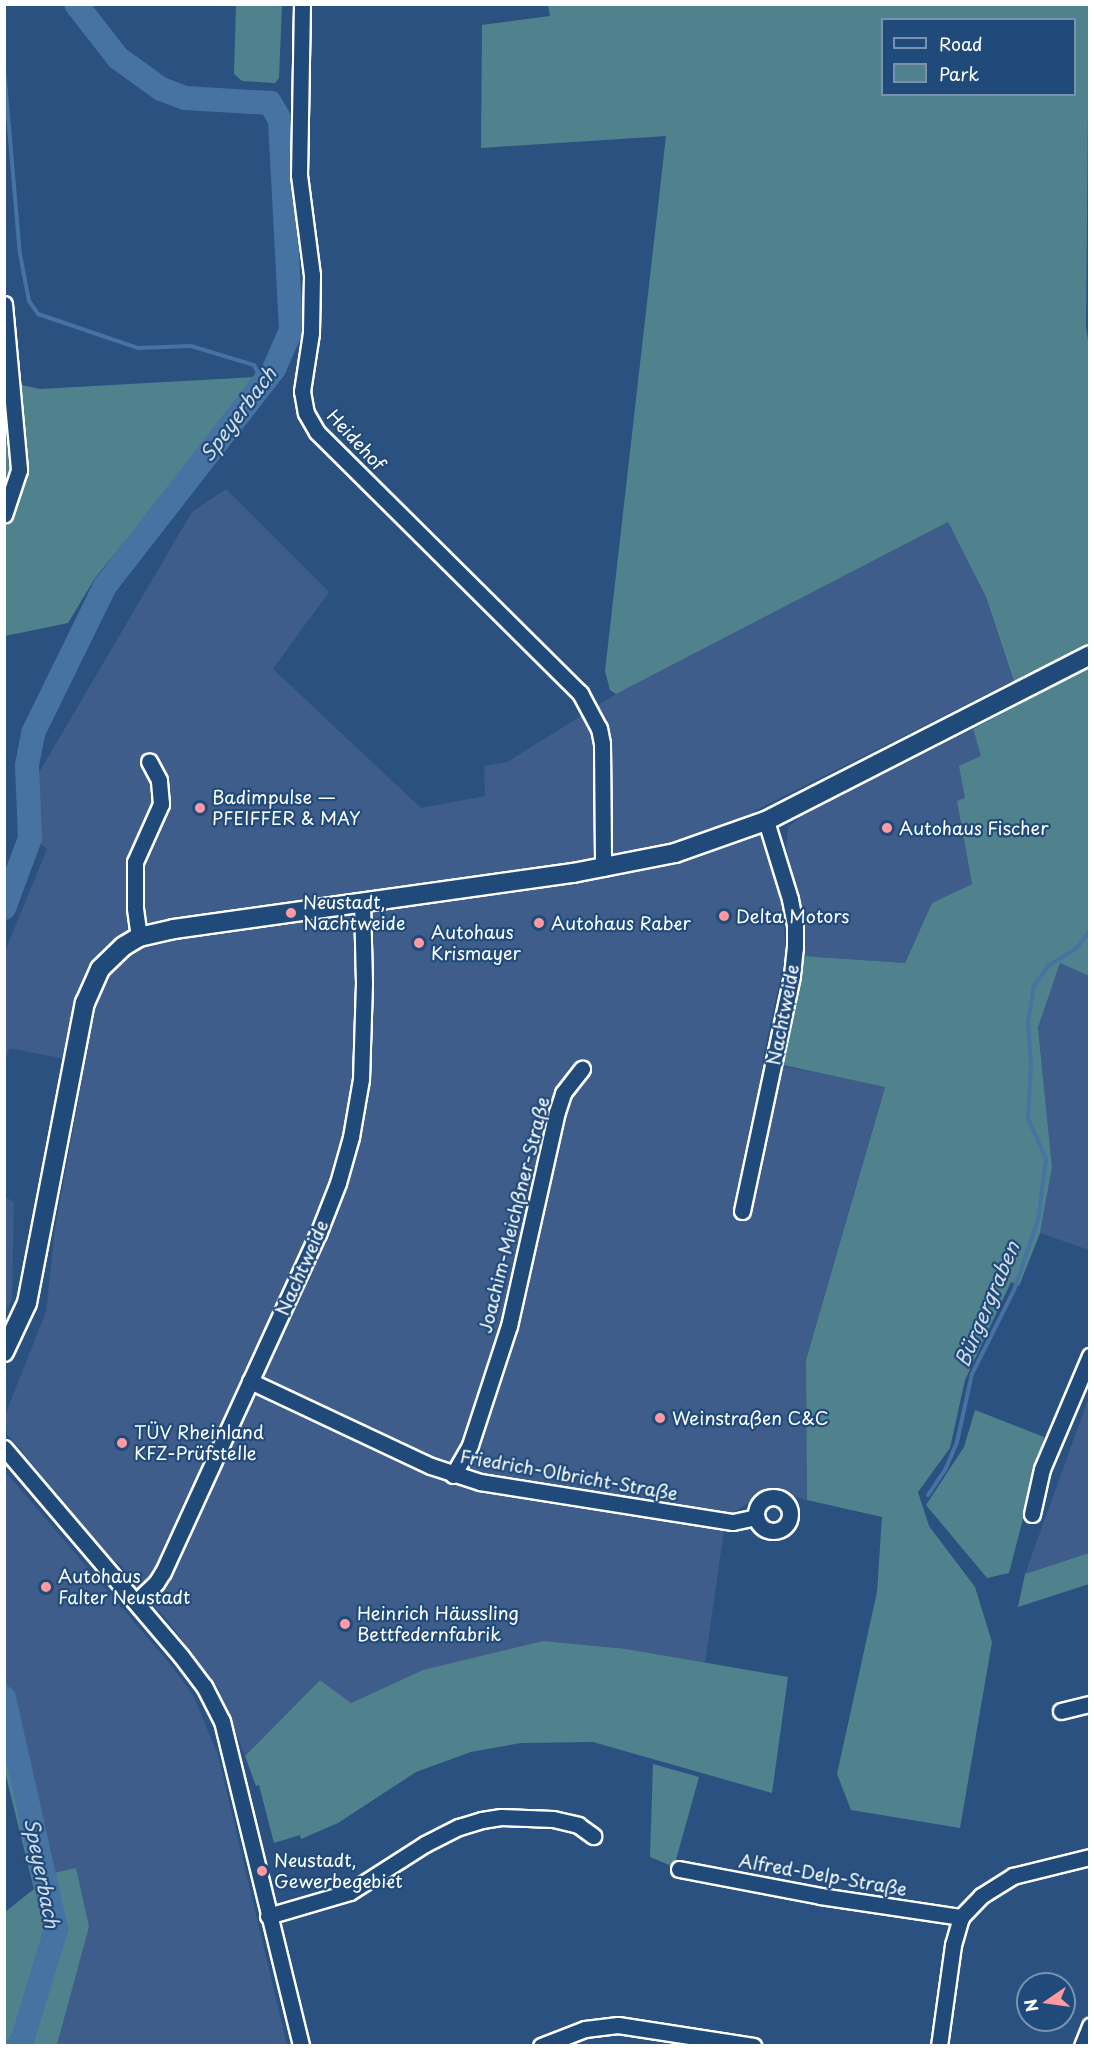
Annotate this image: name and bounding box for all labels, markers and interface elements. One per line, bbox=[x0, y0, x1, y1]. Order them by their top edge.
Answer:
legend bbox=[881, 18, 1076, 96]
text: Road bbox=[939, 30, 983, 57]
text: Park bbox=[939, 60, 979, 87]
water label: Speyerbach bbox=[195, 362, 281, 466]
street label: Heidehof bbox=[323, 405, 389, 475]
place label: Badimpulse — PFEIFFER & MAY bbox=[212, 787, 360, 830]
marker: Badimpulse — PFEIFFER & MAY bbox=[193, 801, 207, 815]
place label: Autohaus Fischer bbox=[899, 817, 1049, 839]
marker: Autohaus Fischer bbox=[880, 821, 894, 835]
place label: Neustadt, Nachtweide bbox=[303, 892, 405, 934]
place label: Delta Motors bbox=[736, 905, 849, 927]
marker: Neustadt, Nachtweide bbox=[284, 906, 298, 920]
marker: Delta Motors bbox=[717, 909, 731, 923]
place label: Autohaus Raber bbox=[551, 912, 692, 934]
marker: Autohaus Raber bbox=[532, 916, 546, 930]
place label: Autohaus Krismayer bbox=[431, 922, 521, 964]
marker: Autohaus Krismayer bbox=[412, 936, 426, 950]
street label: Nachtweide bbox=[763, 963, 803, 1067]
street label: Joachim-Meichßner-Straße bbox=[474, 1095, 554, 1335]
street label: Nachtweide bbox=[271, 1217, 333, 1319]
water label: Bürgergraben bbox=[950, 1238, 1024, 1370]
place label: Weinstraßen C&C bbox=[672, 1407, 829, 1429]
marker: Weinstraßen C&C bbox=[653, 1411, 667, 1425]
place label: TÜV Rheinland KFZ-Prüfstelle bbox=[134, 1422, 265, 1464]
marker: TÜV Rheinland KFZ-Prüfstelle bbox=[115, 1436, 129, 1450]
street label: Friedrich-Olbricht-Straße bbox=[458, 1445, 680, 1505]
place label: Autohaus Falter Neustadt bbox=[58, 1566, 192, 1608]
marker: Autohaus Falter Neustadt bbox=[39, 1580, 53, 1594]
place label: Heinrich Häussling Bettfedernfabrik bbox=[357, 1603, 518, 1646]
marker: Heinrich Häussling Bettfedernfabrik bbox=[338, 1617, 352, 1631]
water label: Speyerbach bbox=[20, 1816, 64, 1930]
place label: Neustadt, Gewerbegebiet bbox=[274, 1850, 402, 1892]
street label: Alfred-Delp-Straße bbox=[737, 1850, 909, 1900]
marker: Neustadt, Gewerbegebiet bbox=[255, 1864, 269, 1878]
north arrow bbox=[1016, 1972, 1076, 2032]
text: N bbox=[1017, 1997, 1044, 2014]

